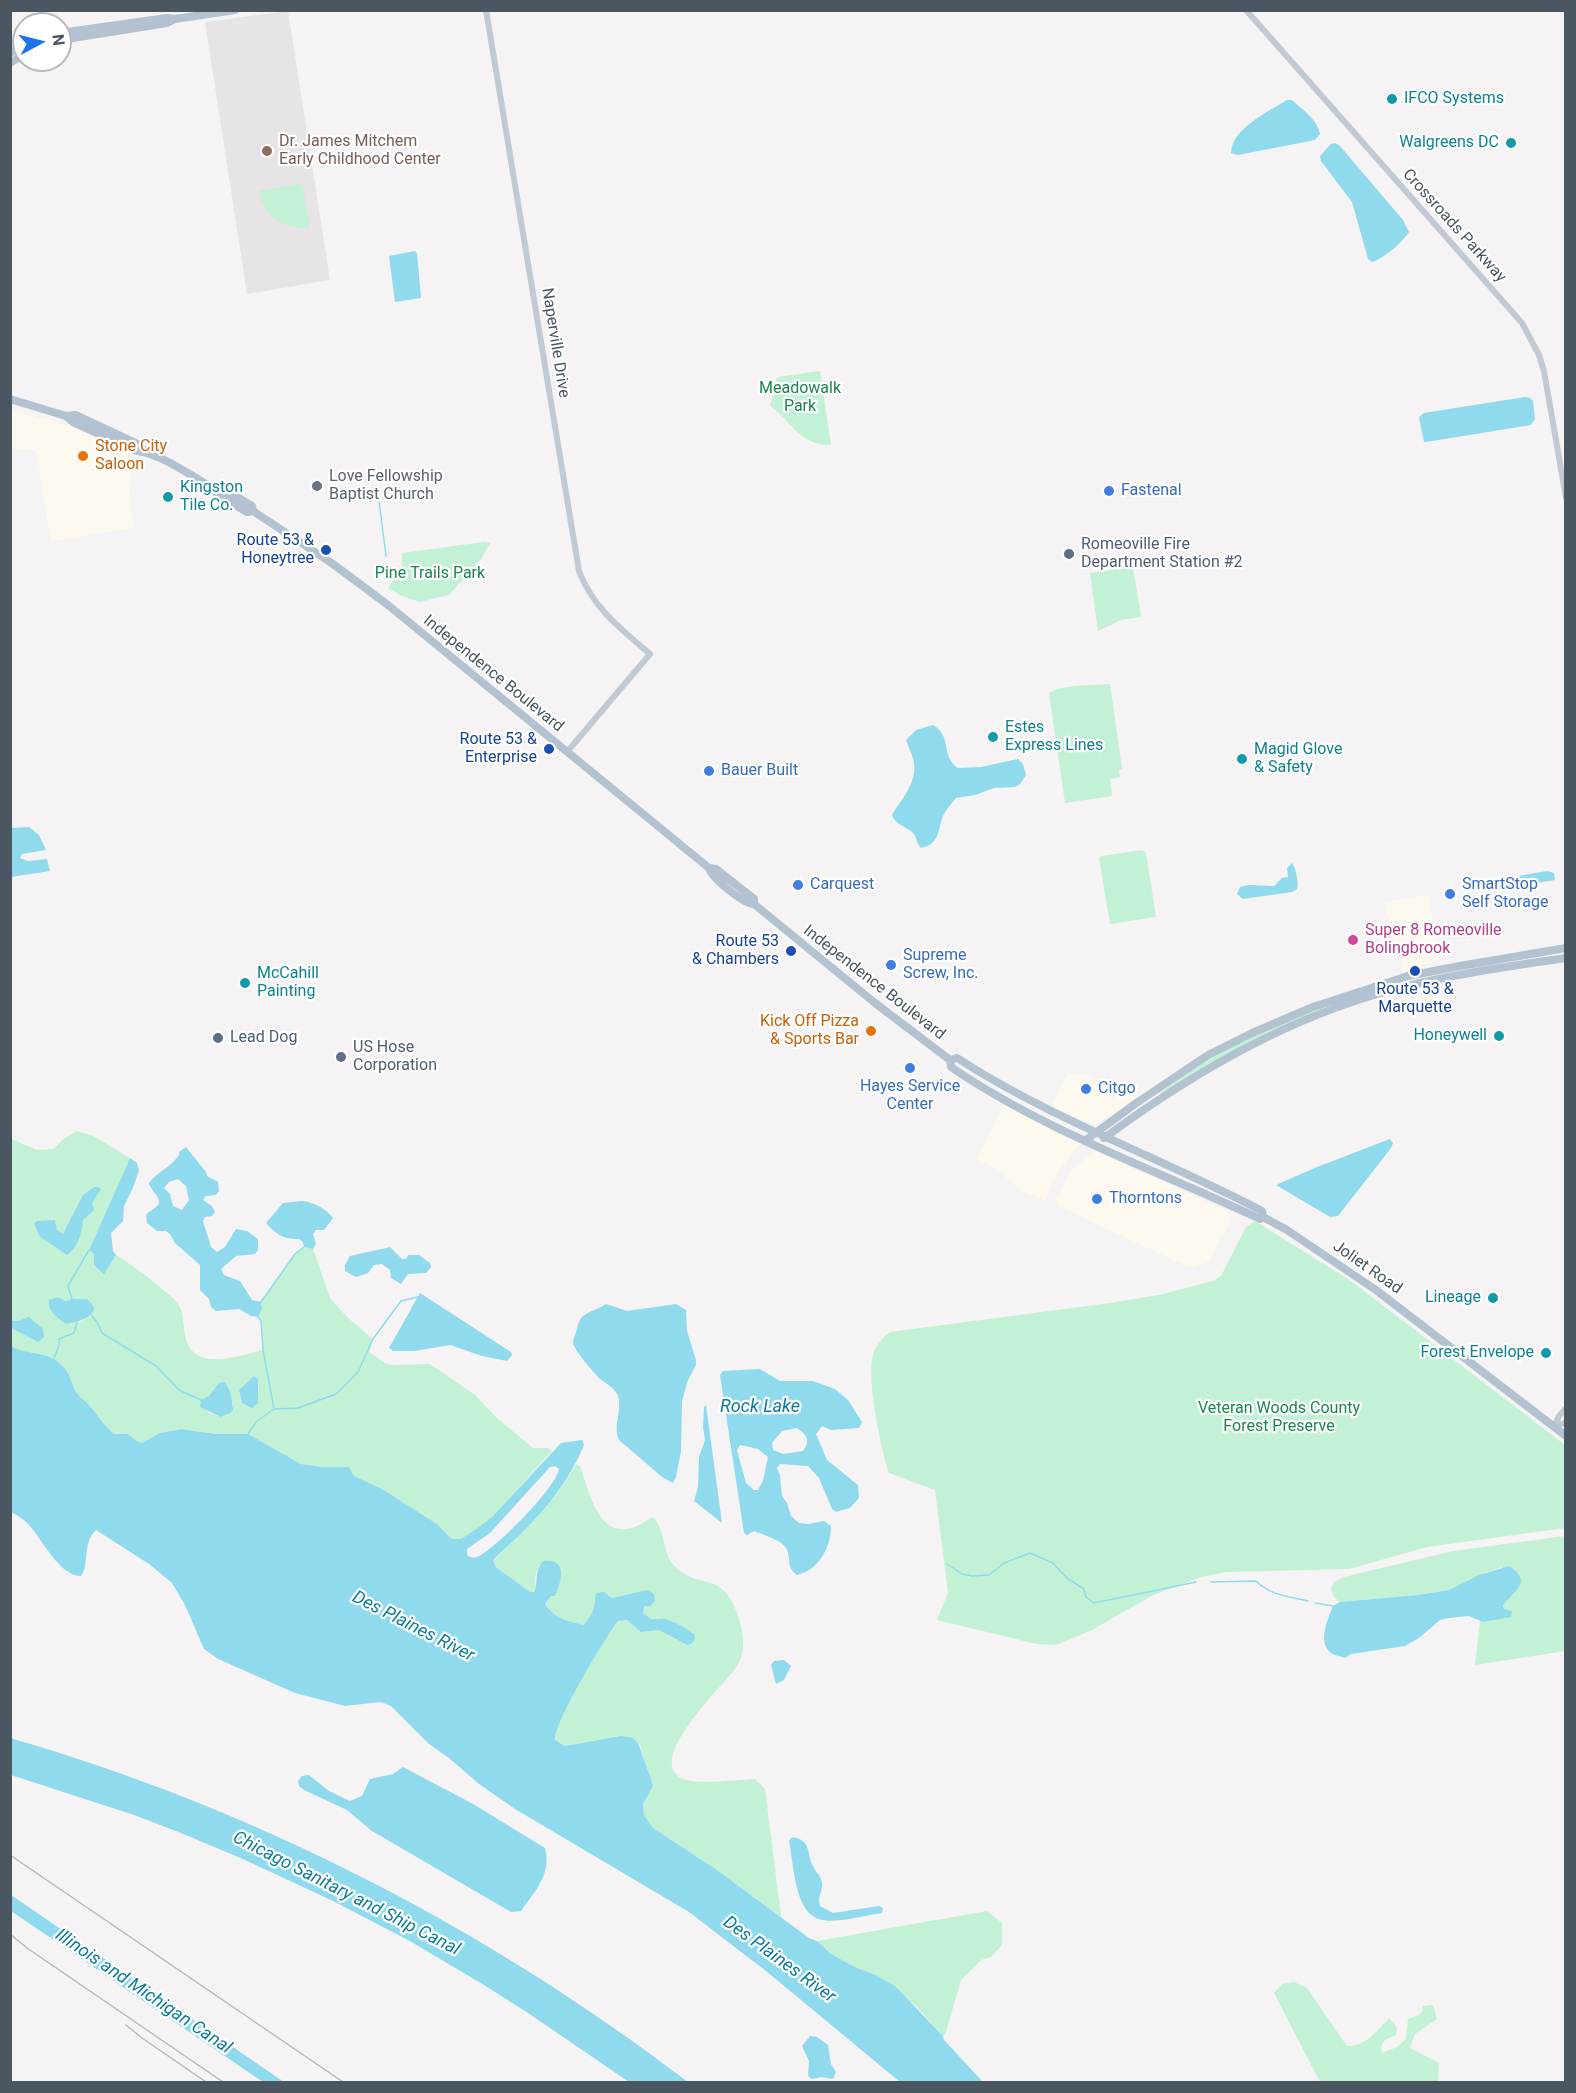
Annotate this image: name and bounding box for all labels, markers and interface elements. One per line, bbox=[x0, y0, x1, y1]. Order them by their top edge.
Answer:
north arrow bbox=[12, 12, 72, 72]
text: N bbox=[48, 33, 68, 47]
place label: IFCO Systems bbox=[1404, 89, 1504, 109]
marker: IFCO Systems bbox=[1385, 92, 1399, 106]
place label: Dr. James Mitchem Early Childhood Center bbox=[279, 132, 441, 170]
place label: Walgreens DC bbox=[1399, 133, 1499, 153]
marker: Walgreens DC bbox=[1504, 136, 1518, 150]
marker: Dr. James Mitchem Early Childhood Center bbox=[260, 144, 274, 158]
street label: Crossroads Parkway bbox=[1398, 165, 1510, 287]
street label: Naperville Drive bbox=[537, 287, 573, 399]
park label: Meadowalk Park bbox=[759, 379, 841, 417]
place label: Stone City Saloon bbox=[95, 437, 167, 475]
marker: Stone City Saloon bbox=[76, 449, 90, 463]
place label: Love Fellowship Baptist Church bbox=[329, 467, 443, 505]
place label: Kingston Tile Co. bbox=[180, 478, 243, 516]
marker: Love Fellowship Baptist Church bbox=[310, 479, 324, 493]
place label: Fastenal bbox=[1121, 481, 1182, 501]
marker: Fastenal bbox=[1102, 484, 1116, 498]
marker: Kingston Tile Co. bbox=[161, 490, 175, 504]
place label: Route 53 & Honeytree bbox=[237, 531, 314, 569]
place label: Romeoville Fire Department Station #2 bbox=[1081, 535, 1243, 573]
marker: Route 53 & Honeytree bbox=[319, 543, 333, 557]
marker: Romeoville Fire Department Station #2 bbox=[1062, 547, 1076, 561]
park label: Pine Trails Park bbox=[375, 564, 485, 584]
street label: Independence Boulevard bbox=[419, 611, 567, 737]
place label: Estes Express Lines bbox=[1005, 718, 1103, 756]
place label: Route 53 & Enterprise bbox=[460, 730, 537, 768]
marker: Estes Express Lines bbox=[986, 730, 1000, 744]
place label: Magid Glove & Safety bbox=[1254, 740, 1342, 778]
marker: Route 53 & Enterprise bbox=[542, 742, 556, 756]
marker: Magid Glove & Safety bbox=[1235, 752, 1249, 766]
place label: Bauer Built bbox=[721, 761, 798, 781]
marker: Bauer Built bbox=[702, 764, 716, 778]
place label: Carquest bbox=[810, 875, 874, 895]
place label: SmartStop Self Storage bbox=[1462, 875, 1548, 913]
marker: Carquest bbox=[791, 878, 805, 892]
marker: SmartStop Self Storage bbox=[1443, 887, 1457, 901]
place label: Super 8 Romeoville Bolingbrook bbox=[1365, 921, 1502, 959]
street label: Independence Boulevard bbox=[799, 922, 949, 1044]
place label: Route 53 & Chambers bbox=[692, 932, 779, 970]
marker: Super 8 Romeoville Bolingbrook bbox=[1346, 933, 1360, 947]
marker: Route 53 & Chambers bbox=[784, 944, 798, 958]
place label: Supreme Screw, Inc. bbox=[903, 946, 979, 984]
marker: Supreme Screw, Inc. bbox=[884, 958, 898, 972]
place label: McCahill Painting bbox=[257, 964, 319, 1002]
marker: Route 53 & Marquette bbox=[1408, 964, 1422, 978]
marker: McCahill Painting bbox=[238, 976, 252, 990]
place label: Route 53 & Marquette bbox=[1376, 980, 1454, 1018]
place label: Kick Off Pizza & Sports Bar bbox=[760, 1012, 859, 1050]
marker: Kick Off Pizza & Sports Bar bbox=[864, 1024, 878, 1038]
place label: Honeywell bbox=[1413, 1026, 1487, 1046]
place label: Lead Dog bbox=[230, 1028, 297, 1048]
marker: Honeywell bbox=[1492, 1029, 1506, 1043]
marker: Lead Dog bbox=[211, 1031, 225, 1045]
place label: US Hose Corporation bbox=[353, 1038, 437, 1076]
marker: US Hose Corporation bbox=[334, 1050, 348, 1064]
marker: Hayes Service Center bbox=[903, 1061, 917, 1075]
place label: Hayes Service Center bbox=[860, 1077, 960, 1115]
place label: Citgo bbox=[1098, 1079, 1136, 1099]
marker: Citgo bbox=[1079, 1082, 1093, 1096]
place label: Thorntons bbox=[1109, 1189, 1182, 1209]
marker: Thorntons bbox=[1090, 1192, 1104, 1206]
street label: Joliet Road bbox=[1329, 1237, 1405, 1299]
place label: Lineage bbox=[1425, 1288, 1481, 1308]
marker: Lineage bbox=[1486, 1291, 1500, 1305]
place label: Forest Envelope bbox=[1420, 1343, 1534, 1363]
marker: Forest Envelope bbox=[1539, 1346, 1553, 1360]
water label: Rock Lake bbox=[720, 1396, 800, 1418]
park label: Veteran Woods County Forest Preserve bbox=[1198, 1399, 1360, 1437]
water label: Des Plaines River bbox=[348, 1587, 478, 1667]
water label: Chicago Sanitary and Ship Canal bbox=[229, 1827, 463, 1961]
water label: Des Plaines River bbox=[718, 1912, 840, 2008]
water label: Illinois and Michigan Canal bbox=[51, 1925, 235, 2059]

